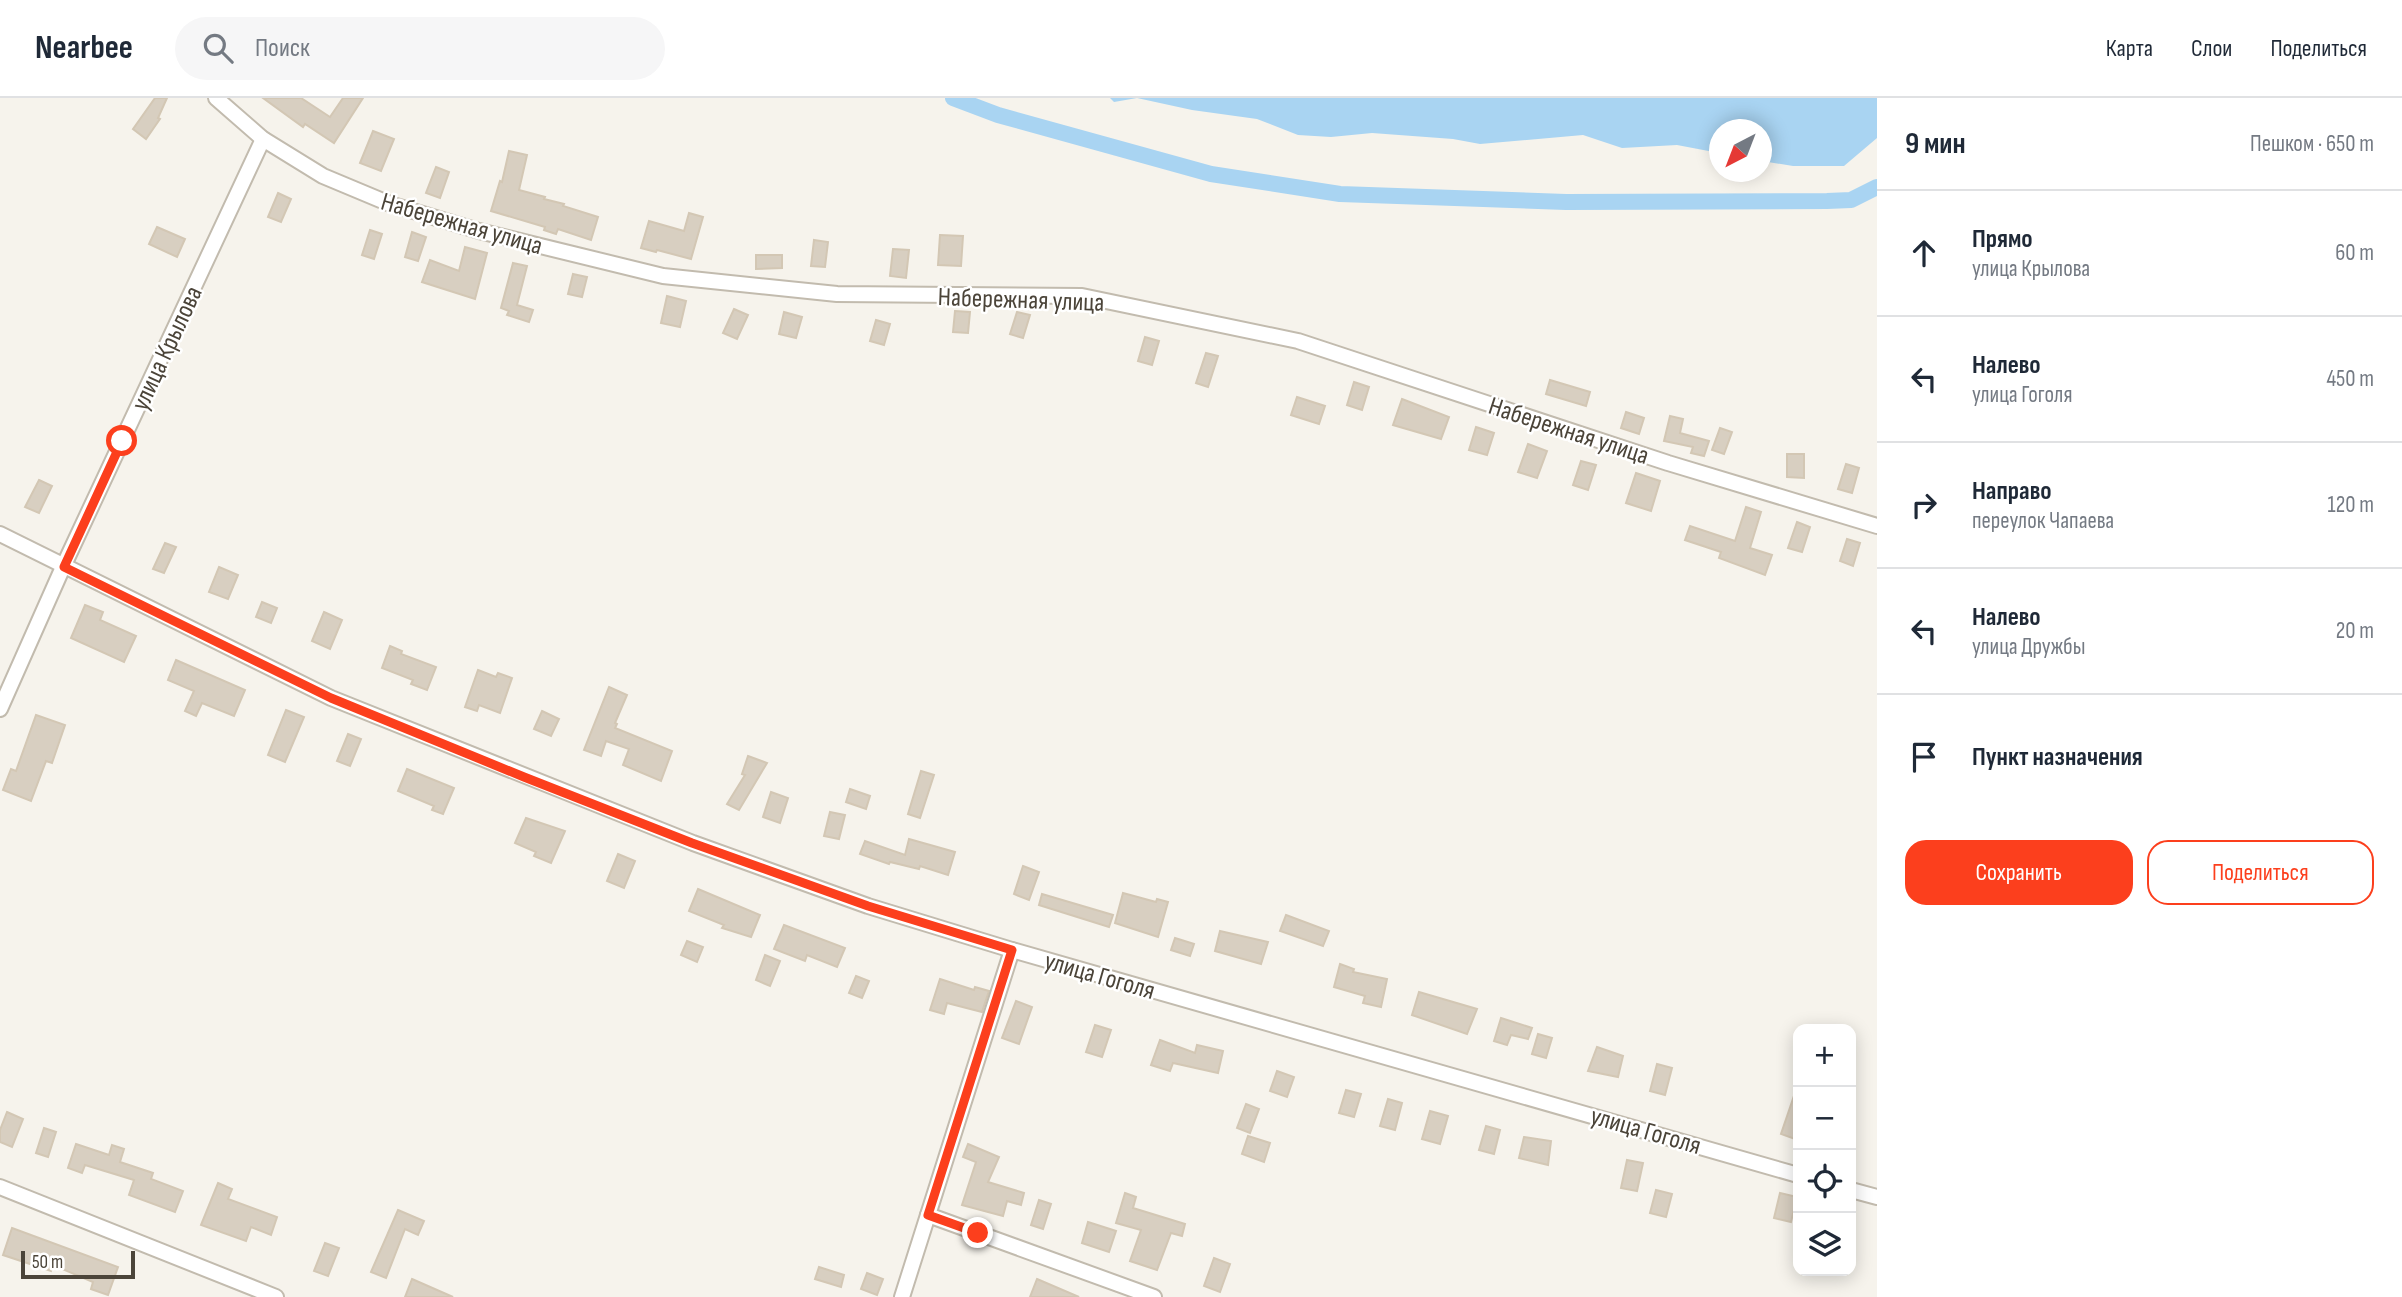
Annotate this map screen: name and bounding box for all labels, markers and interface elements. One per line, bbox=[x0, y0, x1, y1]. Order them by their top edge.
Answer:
search box bbox=[175, 17, 665, 80]
text: Nearbee bbox=[35, 28, 133, 68]
icon: search bbox=[199, 29, 237, 67]
text: Поиск bbox=[255, 33, 310, 64]
text: Карта bbox=[2106, 34, 2153, 63]
text: Слои bbox=[2191, 34, 2232, 63]
text: Поделиться bbox=[2270, 34, 2367, 63]
north arrow bbox=[1709, 119, 1772, 182]
text: 9 мин bbox=[1905, 126, 1966, 162]
text: Пешком · 650 m bbox=[2250, 130, 2374, 158]
street label: Набережная улица bbox=[377, 187, 546, 262]
text: Прямо bbox=[1972, 224, 2033, 255]
icon: ahead bbox=[1905, 234, 1943, 272]
text: 60 m bbox=[2335, 239, 2374, 267]
text: улица Крылова bbox=[1972, 255, 2090, 283]
street label: улица Крылова bbox=[125, 282, 210, 416]
street label: Набережная улица bbox=[937, 282, 1105, 319]
text: Налево bbox=[1972, 350, 2041, 381]
icon: left bbox=[1905, 360, 1943, 398]
text: 450 m bbox=[2326, 365, 2374, 393]
text: улица Гоголя bbox=[1972, 381, 2072, 409]
street label: Набережная улица bbox=[1485, 391, 1653, 472]
route start bbox=[106, 425, 137, 456]
text: Направо bbox=[1972, 476, 2051, 507]
icon: right bbox=[1905, 486, 1943, 524]
text: 120 m bbox=[2328, 491, 2374, 519]
text: переулок Чапаева bbox=[1972, 507, 2114, 535]
text: Налево bbox=[1972, 602, 2041, 633]
icon: left bbox=[1905, 612, 1943, 650]
text: 20 m bbox=[2336, 617, 2374, 645]
text: улица Дружбы bbox=[1972, 633, 2085, 661]
icon: arrive bbox=[1905, 738, 1943, 776]
text: Пункт назначения bbox=[1972, 742, 2143, 773]
button: Сохранить bbox=[1905, 840, 2133, 905]
button: Поделиться bbox=[2147, 840, 2374, 905]
street label: улица Гоголя bbox=[1041, 946, 1158, 1007]
map controls bbox=[1793, 1024, 1856, 1276]
button: + bbox=[1793, 1024, 1856, 1087]
button: − bbox=[1793, 1087, 1856, 1150]
street label: улица Гоголя bbox=[1587, 1101, 1704, 1162]
button: locate bbox=[1793, 1150, 1856, 1213]
button: layers bbox=[1793, 1213, 1856, 1276]
route end bbox=[962, 1217, 993, 1248]
scale bar bbox=[21, 1248, 135, 1280]
text: 50 m bbox=[32, 1251, 63, 1274]

